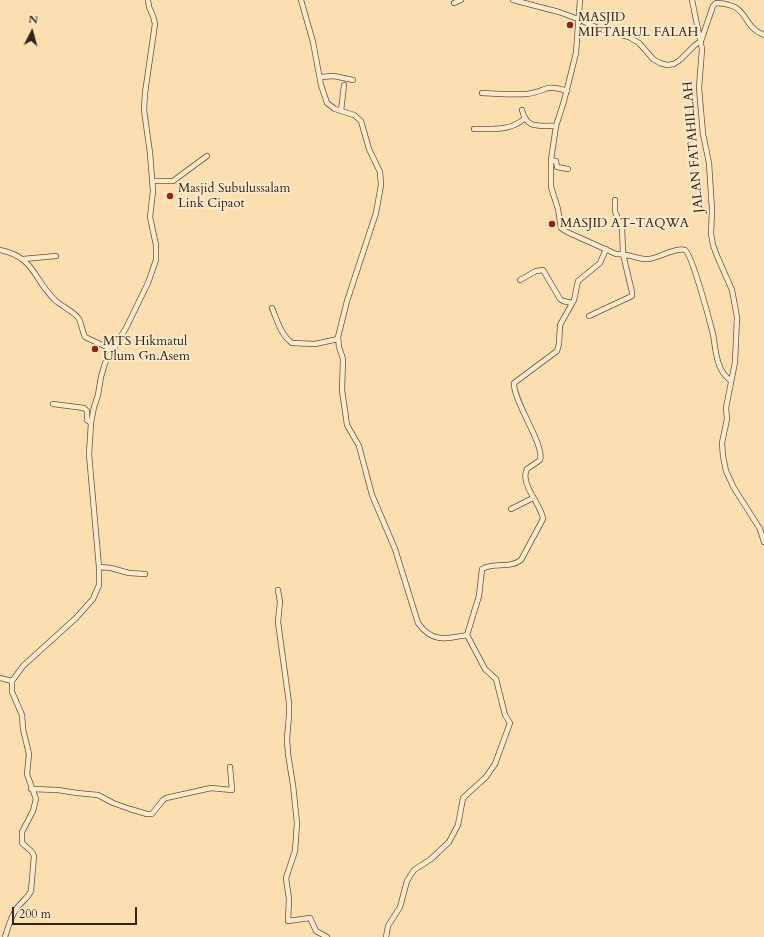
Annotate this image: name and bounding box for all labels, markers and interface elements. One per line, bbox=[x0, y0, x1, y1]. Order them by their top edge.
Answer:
place label: MASJID MIFTAHUL FALAH bbox=[578, 10, 698, 41]
north arrow bbox=[12, 12, 52, 52]
text: N bbox=[28, 12, 39, 28]
marker: MASJID MIFTAHUL FALAH bbox=[565, 20, 575, 30]
street label: JALAN FATAHILLAH bbox=[680, 81, 708, 213]
place label: Masjid Subulussalam Link Cipaot bbox=[178, 181, 290, 212]
marker: Masjid Subulussalam Link Cipaot bbox=[165, 191, 175, 201]
place label: MASJID AT-TAQWA bbox=[560, 216, 689, 232]
marker: MASJID AT-TAQWA bbox=[547, 219, 557, 229]
place label: MTS Hikmatul Ulum Gn.Asem bbox=[103, 334, 190, 365]
marker: MTS Hikmatul Ulum Gn.Asem bbox=[90, 344, 100, 354]
scale bar bbox=[14, 899, 139, 925]
text: 200 m bbox=[19, 906, 51, 922]

